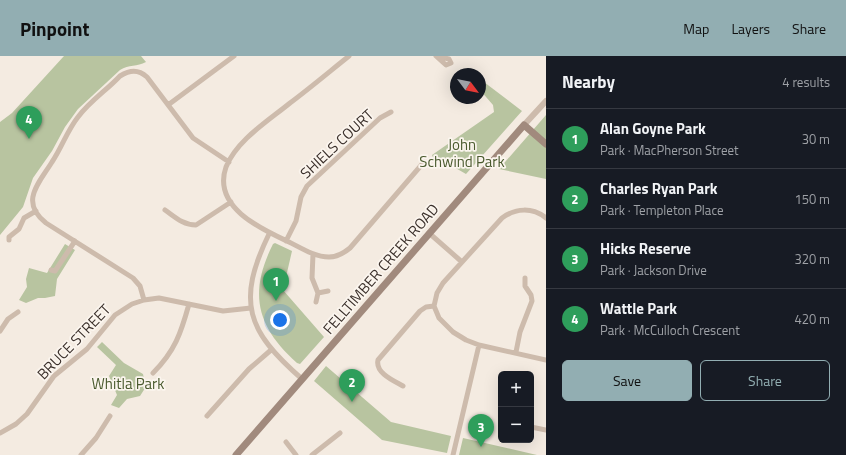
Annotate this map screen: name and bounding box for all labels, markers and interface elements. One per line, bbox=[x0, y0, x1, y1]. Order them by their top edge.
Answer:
text: Pinpoint bbox=[20, 14, 89, 43]
text: Map bbox=[683, 18, 709, 39]
text: Layers bbox=[731, 18, 770, 39]
text: Share bbox=[792, 18, 826, 39]
north arrow bbox=[450, 68, 486, 104]
text: Nearby bbox=[562, 69, 615, 95]
text: 4 results bbox=[782, 72, 830, 92]
street label: SHIELS COURT bbox=[295, 103, 379, 184]
pin: 4 bbox=[16, 106, 42, 139]
text: Alan Goyne Park bbox=[600, 117, 706, 140]
text: 1 bbox=[571, 129, 579, 149]
text: 30 m bbox=[802, 129, 830, 149]
park label: John Schwind Park bbox=[419, 133, 505, 173]
text: Park · MacPherson Street bbox=[600, 140, 739, 160]
text: Charles Ryan Park bbox=[600, 177, 717, 200]
text: 2 bbox=[571, 189, 579, 209]
text: 150 m bbox=[794, 189, 830, 209]
street label: FELLTIMBER CREEK ROAD bbox=[317, 198, 444, 339]
text: Park · Templeton Place bbox=[600, 200, 724, 220]
text: Hicks Reserve bbox=[600, 237, 691, 260]
text: 3 bbox=[571, 249, 579, 269]
text: 320 m bbox=[794, 249, 830, 269]
text: Park · Jackson Drive bbox=[600, 260, 707, 280]
pin: 1 bbox=[263, 268, 289, 301]
text: Wattle Park bbox=[600, 297, 677, 320]
street label: BRUCE STREET bbox=[31, 298, 116, 385]
text: 4 bbox=[571, 309, 579, 329]
text: 420 m bbox=[794, 309, 830, 329]
your location bbox=[270, 310, 290, 330]
text: Park · McCulloch Crescent bbox=[600, 320, 740, 340]
button: Save bbox=[562, 360, 692, 401]
button: Share bbox=[700, 360, 830, 401]
pin: 2 bbox=[339, 369, 365, 402]
map controls bbox=[498, 371, 534, 443]
button: + bbox=[498, 371, 534, 407]
park label: Whitla Park bbox=[92, 372, 164, 395]
button: − bbox=[498, 407, 534, 443]
pin: 3 bbox=[468, 414, 494, 447]

